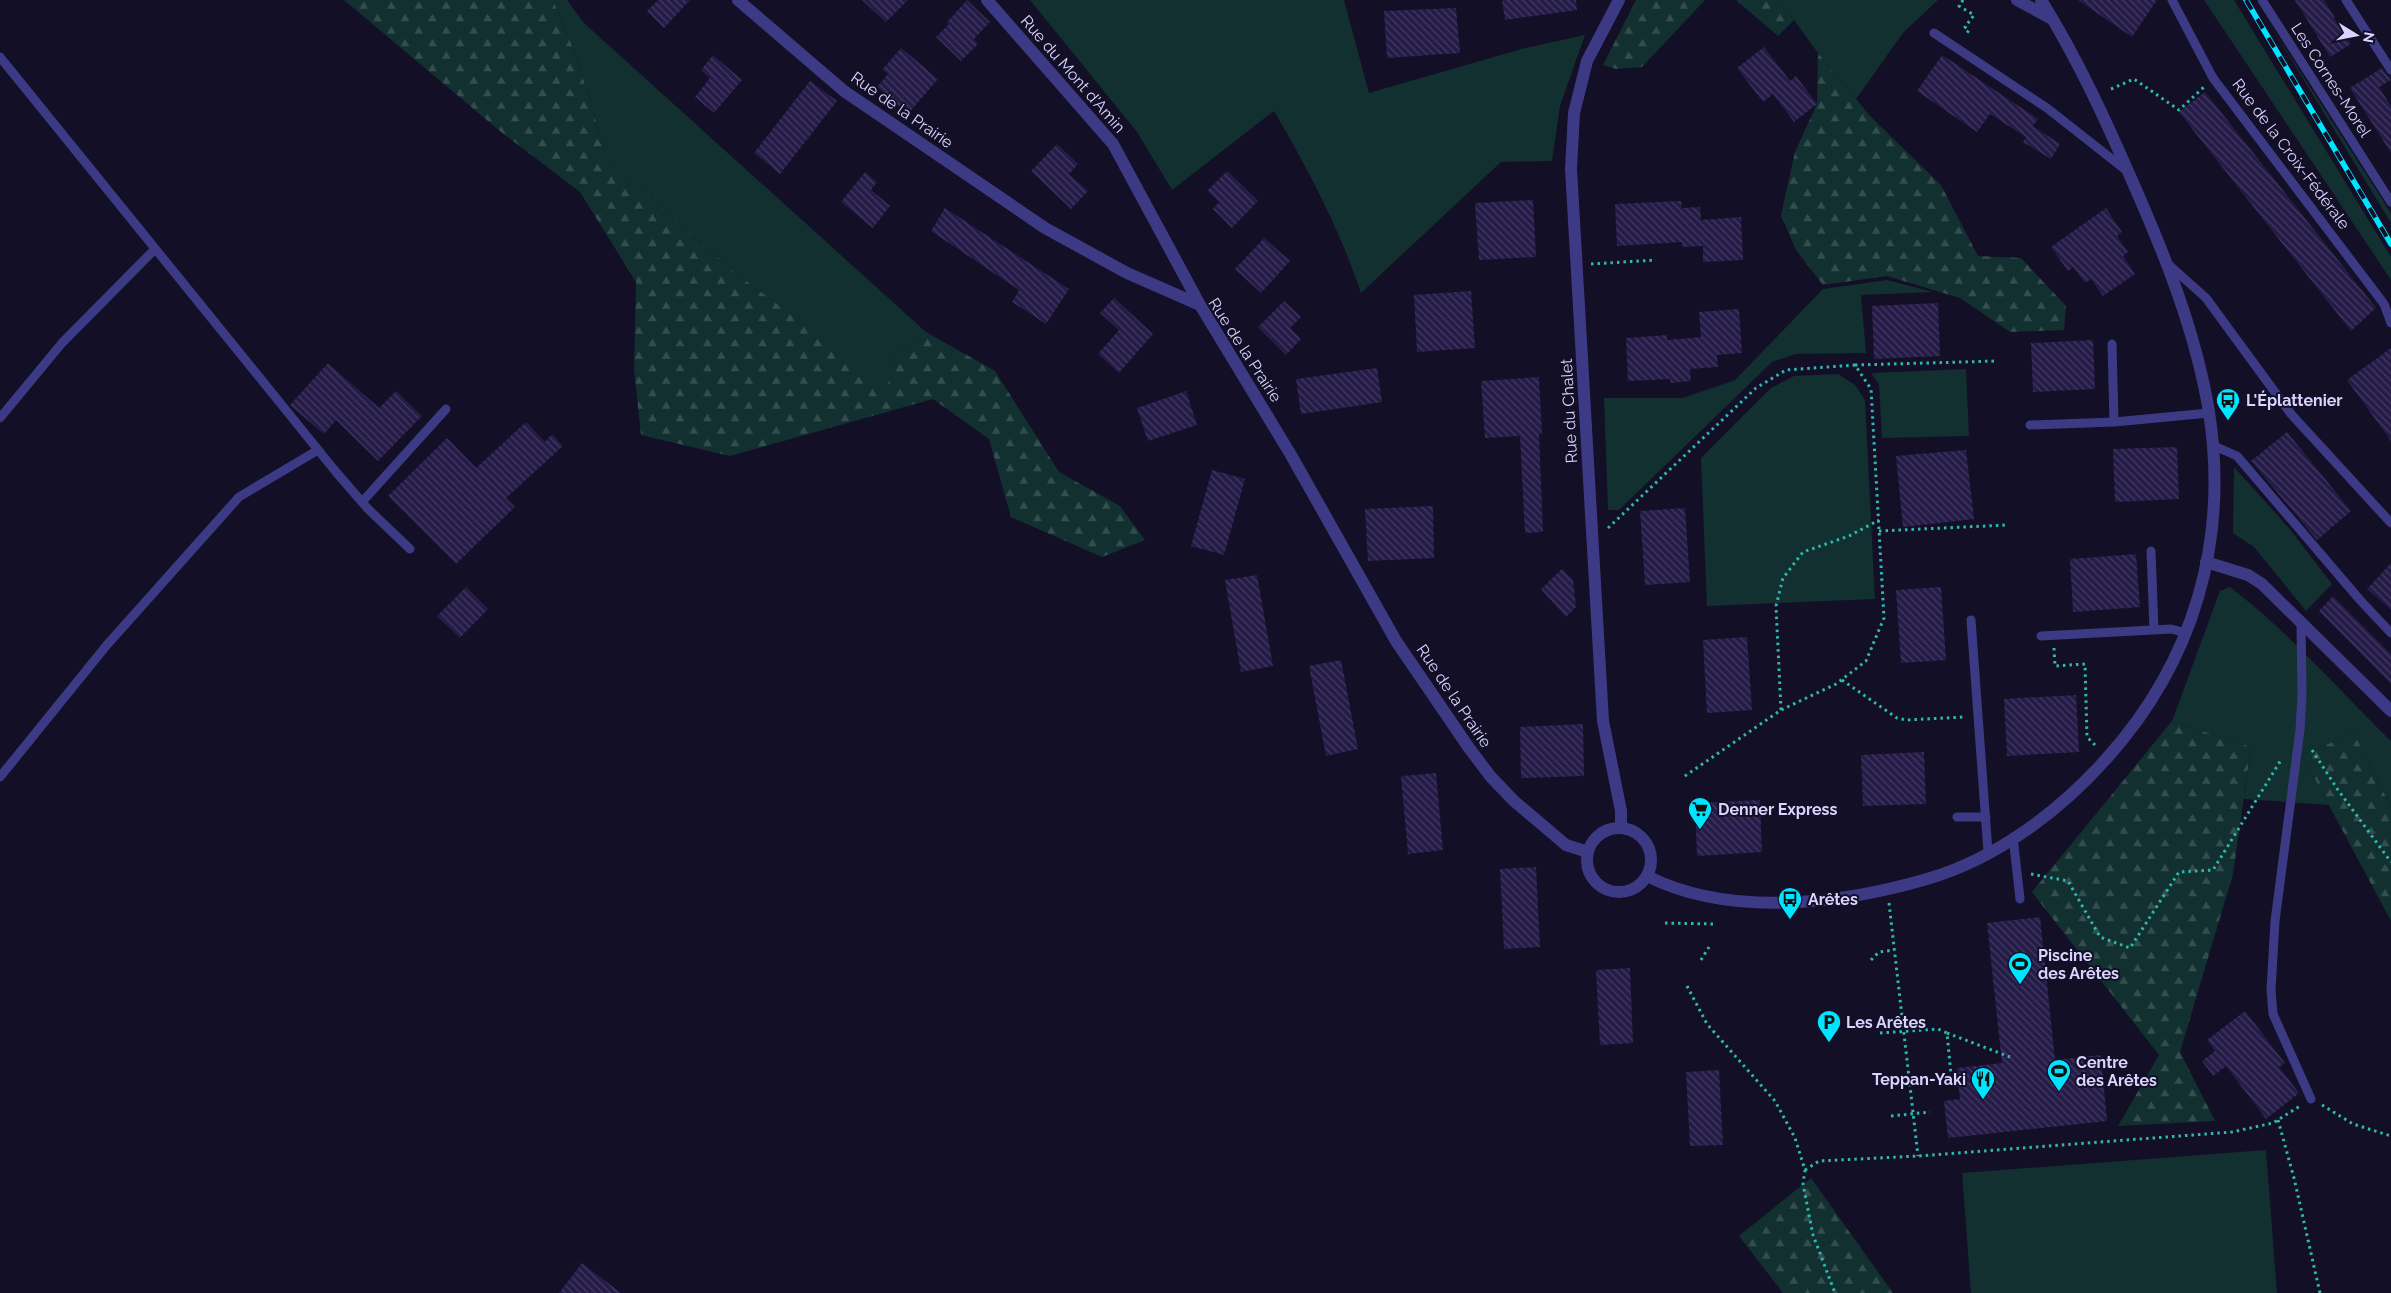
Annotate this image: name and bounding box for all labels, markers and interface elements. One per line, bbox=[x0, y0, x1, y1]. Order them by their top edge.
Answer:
north arrow bbox=[2331, 10, 2381, 60]
street label: Rue du Mont d'Amin bbox=[1017, 11, 1129, 137]
street label: Les Cornes-Morel bbox=[2287, 19, 2375, 141]
text: N bbox=[2360, 31, 2378, 44]
street label: Rue de la Prairie bbox=[847, 68, 957, 152]
street label: Rue de la Croix-Fédérale bbox=[2228, 75, 2354, 233]
street label: Rue de la Prairie bbox=[1204, 294, 1286, 406]
street label: Rue du Chalet bbox=[1557, 357, 1581, 464]
bus stop icon: L'Éplattenier bbox=[2215, 387, 2241, 421]
place label: L'Éplattenier bbox=[2246, 390, 2343, 410]
street label: Rue de la Prairie bbox=[1413, 641, 1495, 751]
supermarket icon: Denner Express bbox=[1687, 796, 1713, 830]
place label: Denner Express bbox=[1718, 800, 1837, 819]
bus stop icon: Arêtes bbox=[1777, 886, 1803, 920]
place label: Arêtes bbox=[1808, 890, 1858, 909]
place label: Piscine des Arêtes bbox=[2038, 946, 2119, 983]
sports icon: Piscine des Arêtes bbox=[2007, 951, 2033, 985]
parking icon: Les Arêtes bbox=[1816, 1009, 1842, 1043]
place label: Les Arêtes bbox=[1846, 1013, 1926, 1032]
place label: Centre des Arêtes bbox=[2076, 1053, 2157, 1090]
sports icon: Centre des Arêtes bbox=[2046, 1058, 2072, 1092]
restaurant icon: Teppan-Yaki bbox=[1970, 1066, 1996, 1100]
place label: Teppan-Yaki bbox=[1872, 1070, 1966, 1089]

